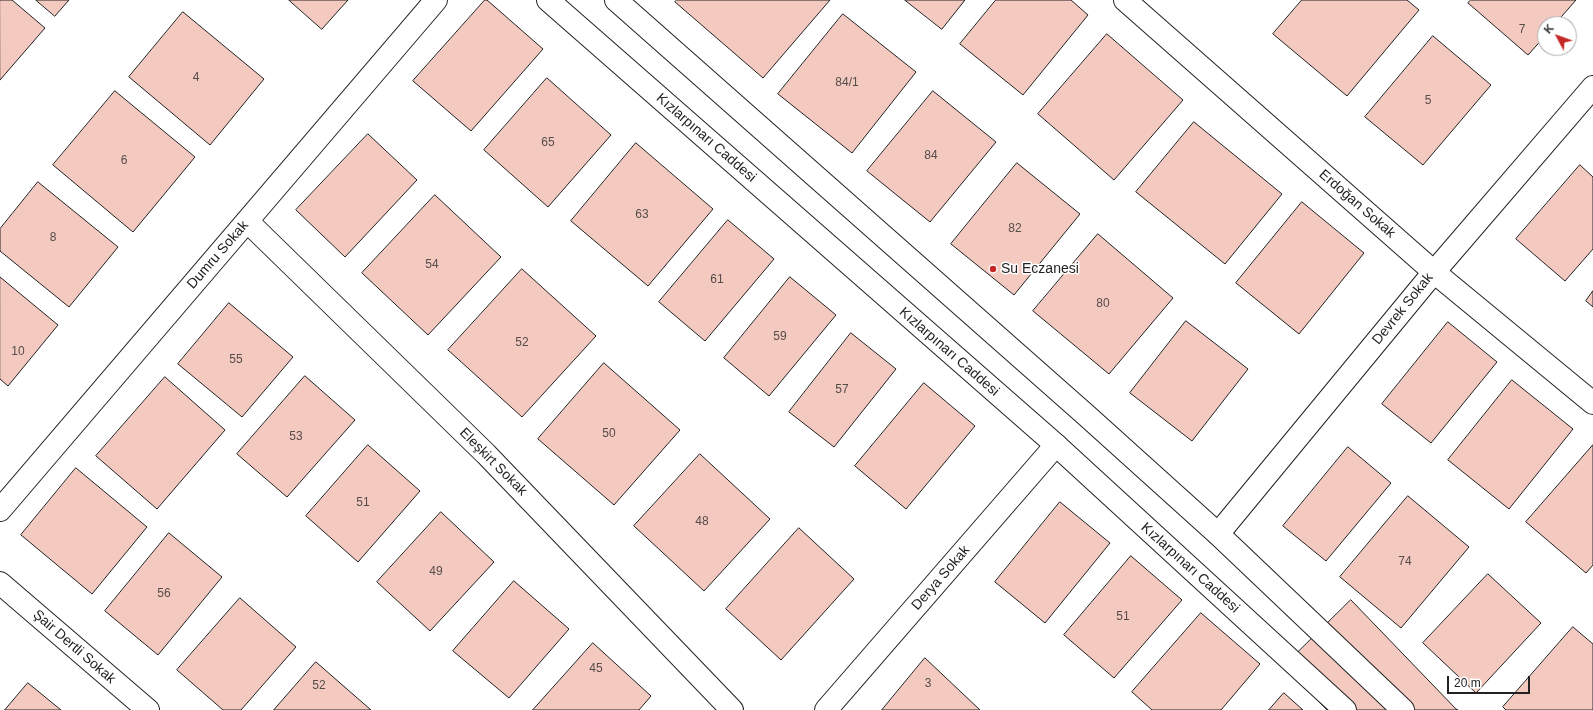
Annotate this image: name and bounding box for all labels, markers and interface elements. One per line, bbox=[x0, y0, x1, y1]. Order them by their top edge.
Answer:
north arrow bbox=[1537, 16, 1577, 56]
text: K bbox=[1542, 22, 1556, 36]
house number: 7 bbox=[1519, 23, 1525, 37]
house number: 4 bbox=[193, 71, 199, 85]
house number: 84/1 bbox=[835, 76, 859, 90]
street label: Kızlarpınarı Caddesi bbox=[653, 90, 759, 186]
house number: 5 bbox=[1425, 94, 1431, 108]
house number: 65 bbox=[541, 136, 555, 150]
house number: 84 bbox=[924, 149, 938, 163]
house number: 6 bbox=[121, 154, 127, 168]
street label: Erdoğan Sokak bbox=[1315, 166, 1399, 242]
house number: 63 bbox=[635, 208, 649, 222]
street label: Dumru Sokak bbox=[184, 217, 252, 293]
house number: 82 bbox=[1008, 222, 1022, 236]
house number: 8 bbox=[50, 231, 56, 245]
house number: 54 bbox=[425, 258, 439, 272]
place label: Su Eczanesi bbox=[1001, 261, 1079, 277]
marker: Su Eczanesi bbox=[988, 264, 998, 274]
street label: Devrek Sokak bbox=[1369, 270, 1437, 348]
house number: 61 bbox=[710, 273, 724, 287]
house number: 80 bbox=[1096, 297, 1110, 311]
street label: Kızlarpınarı Caddesi bbox=[896, 304, 1002, 400]
house number: 59 bbox=[773, 330, 787, 344]
house number: 52 bbox=[515, 336, 529, 350]
house number: 10 bbox=[11, 345, 25, 359]
house number: 55 bbox=[229, 353, 243, 367]
house number: 57 bbox=[835, 383, 849, 397]
street label: Eleşkirt Sokak bbox=[456, 425, 530, 499]
house number: 50 bbox=[602, 427, 616, 441]
house number: 53 bbox=[289, 430, 303, 444]
house number: 51 bbox=[356, 496, 370, 510]
house number: 48 bbox=[695, 515, 709, 529]
street label: Kızlarpınarı Caddesi bbox=[1137, 519, 1243, 617]
street label: Derya Sokak bbox=[908, 542, 974, 614]
house number: 74 bbox=[1398, 555, 1412, 569]
house number: 49 bbox=[429, 565, 443, 579]
house number: 56 bbox=[157, 587, 171, 601]
street label: Şair Dertli Sokak bbox=[29, 606, 119, 688]
house number: 51 bbox=[1116, 610, 1130, 624]
house number: 45 bbox=[589, 662, 603, 676]
scale bar bbox=[1449, 668, 1532, 694]
text: 20 m bbox=[1454, 676, 1481, 690]
house number: 3 bbox=[925, 677, 931, 691]
house number: 52 bbox=[312, 679, 326, 693]

